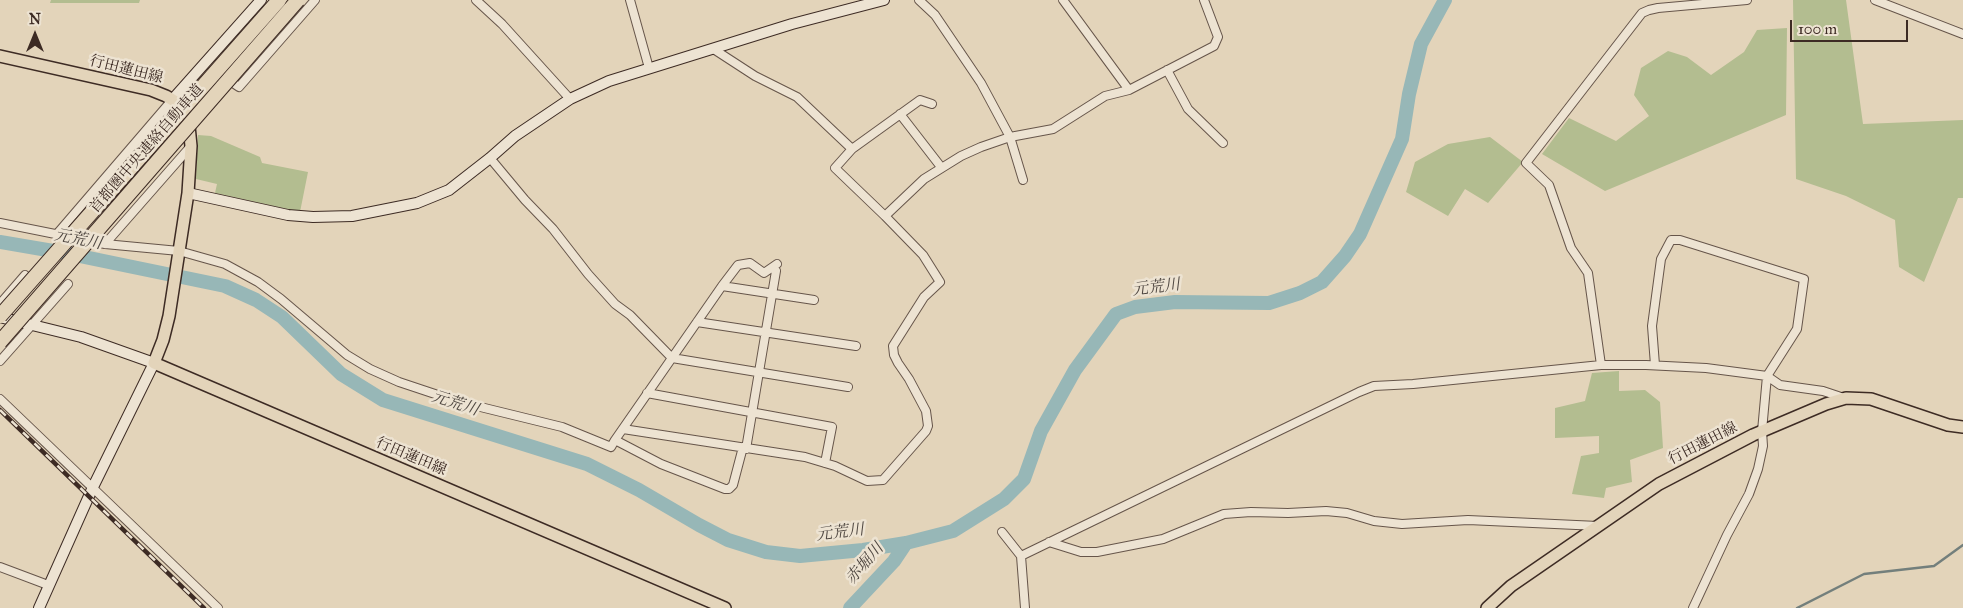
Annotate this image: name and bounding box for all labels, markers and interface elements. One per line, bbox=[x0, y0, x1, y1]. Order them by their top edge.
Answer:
north arrow bbox=[10, 10, 60, 60]
scale bar bbox=[1793, 10, 1910, 42]
text: N bbox=[29, 11, 41, 28]
text: 100 m bbox=[1798, 20, 1837, 38]
street label: 行田蓮田線 bbox=[87, 52, 165, 88]
street label: 首都圏中央連絡自動車道 bbox=[86, 81, 208, 217]
water label: 元荒川 bbox=[53, 226, 103, 254]
water label: 元荒川 bbox=[1131, 276, 1181, 300]
water label: 元荒川 bbox=[429, 387, 481, 421]
street label: 行田蓮田線 bbox=[1666, 419, 1740, 469]
street label: 行田蓮田線 bbox=[373, 434, 449, 480]
water label: 元荒川 bbox=[815, 521, 865, 545]
water label: 赤堀川 bbox=[842, 540, 888, 588]

